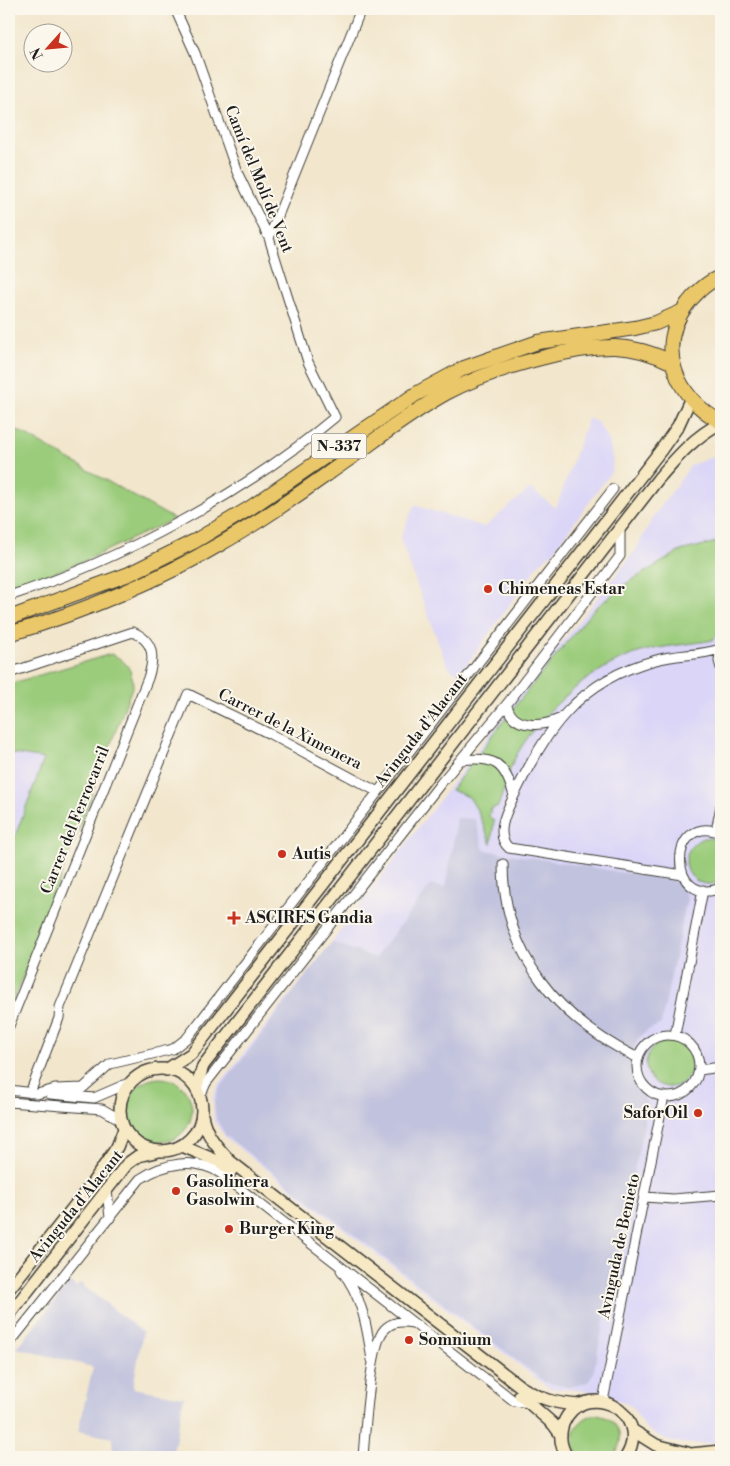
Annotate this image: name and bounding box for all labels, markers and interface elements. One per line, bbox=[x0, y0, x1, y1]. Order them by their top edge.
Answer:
north arrow bbox=[22, 22, 72, 72]
text: N bbox=[27, 44, 48, 62]
street label: Camí del Molí de Vent bbox=[220, 102, 298, 256]
road number: N-337 bbox=[312, 434, 366, 458]
place label: Chimeneas Estar bbox=[498, 579, 625, 599]
marker: Chimeneas Estar bbox=[482, 583, 494, 595]
street label: Avinguda d'Alacant bbox=[370, 669, 472, 792]
street label: Carrer de la Ximenera bbox=[215, 684, 366, 774]
street label: Carrer del Ferrocarril bbox=[36, 743, 114, 897]
place label: Autis bbox=[291, 844, 331, 864]
marker: Autis bbox=[276, 848, 288, 860]
place label: ASCIRES Gandia bbox=[244, 908, 373, 928]
marker: ASCIRES Gandia bbox=[227, 911, 241, 925]
place label: SaforOil bbox=[624, 1103, 689, 1123]
marker: SaforOil bbox=[692, 1107, 704, 1119]
street label: Avinguda d'Alacant bbox=[24, 1146, 128, 1267]
place label: Gasolinera Gasolwin bbox=[186, 1172, 269, 1210]
street label: Avinguda de Benieto bbox=[594, 1172, 644, 1321]
marker: Gasolinera Gasolwin bbox=[170, 1185, 182, 1197]
place label: Burger King bbox=[239, 1219, 335, 1239]
marker: Burger King bbox=[223, 1223, 235, 1235]
place label: Somnium bbox=[419, 1330, 492, 1350]
marker: Somnium bbox=[403, 1334, 415, 1346]

